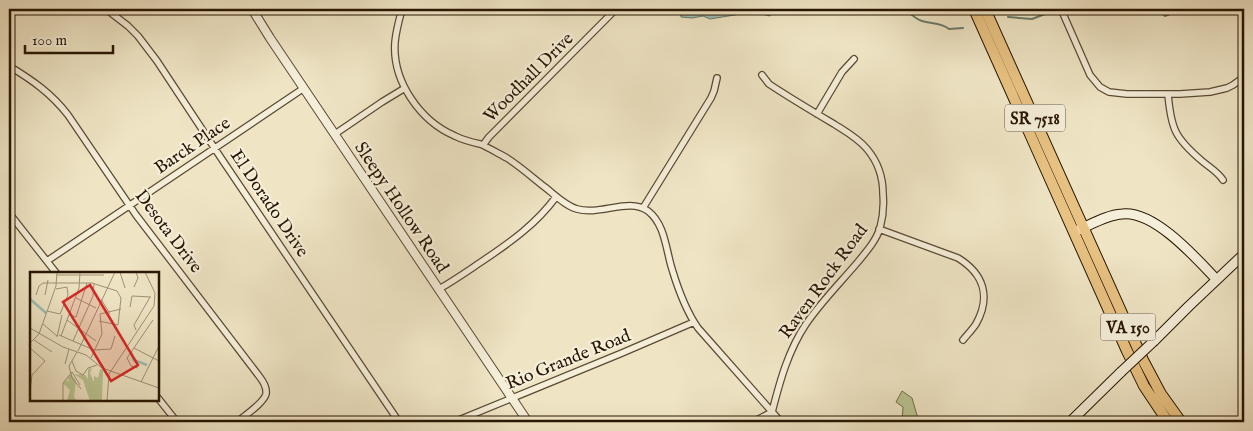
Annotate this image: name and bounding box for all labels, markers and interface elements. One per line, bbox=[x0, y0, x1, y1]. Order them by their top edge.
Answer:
scale bar bbox=[25, 22, 112, 54]
street label: Woodhall Drive bbox=[479, 28, 579, 128]
text: 100 m bbox=[32, 31, 68, 50]
road number: SR 7518 bbox=[1005, 105, 1065, 132]
street label: Barck Place bbox=[150, 112, 235, 180]
street label: Sleepy Hollow Road bbox=[348, 138, 453, 278]
street label: El Dorado Drive bbox=[224, 146, 313, 262]
street label: Desota Drive bbox=[129, 186, 207, 278]
street label: Raven Rock Road bbox=[775, 220, 874, 344]
inset map bbox=[30, 272, 159, 401]
road number: VA 150 bbox=[1100, 314, 1156, 341]
street label: Rio Grande Road bbox=[503, 325, 635, 396]

